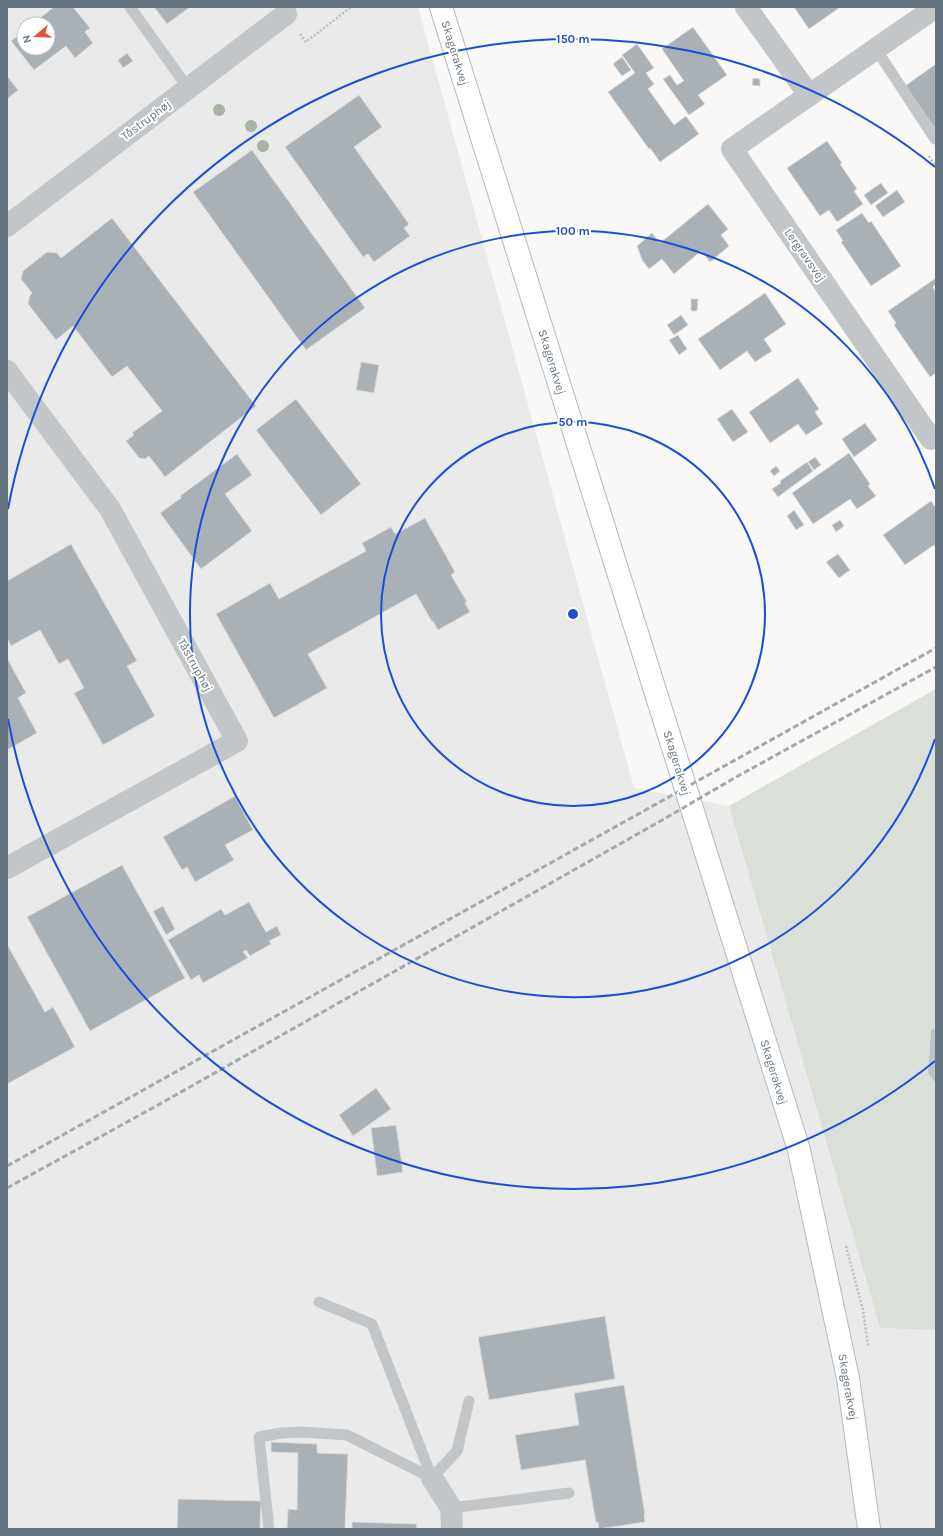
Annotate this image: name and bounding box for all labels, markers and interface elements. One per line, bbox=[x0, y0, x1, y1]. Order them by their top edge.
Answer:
north arrow bbox=[16, 16, 56, 56]
street label: Skagerakvej bbox=[438, 19, 472, 87]
text: 150 m bbox=[556, 32, 590, 46]
text: N bbox=[20, 33, 34, 45]
street label: Tåstruphøj bbox=[118, 97, 174, 143]
text: 100 m bbox=[556, 224, 590, 238]
street label: Lergravsvej bbox=[782, 226, 828, 284]
street label: Skagerakvej bbox=[535, 328, 569, 396]
text: 50 m bbox=[559, 415, 588, 429]
centre of rings bbox=[566, 607, 580, 621]
street label: Tåstruphøj bbox=[175, 636, 215, 694]
street label: Skagerakvej bbox=[660, 729, 694, 797]
street label: Skagerakvej bbox=[757, 1038, 791, 1106]
street label: Skagerakvej bbox=[835, 1353, 861, 1421]

